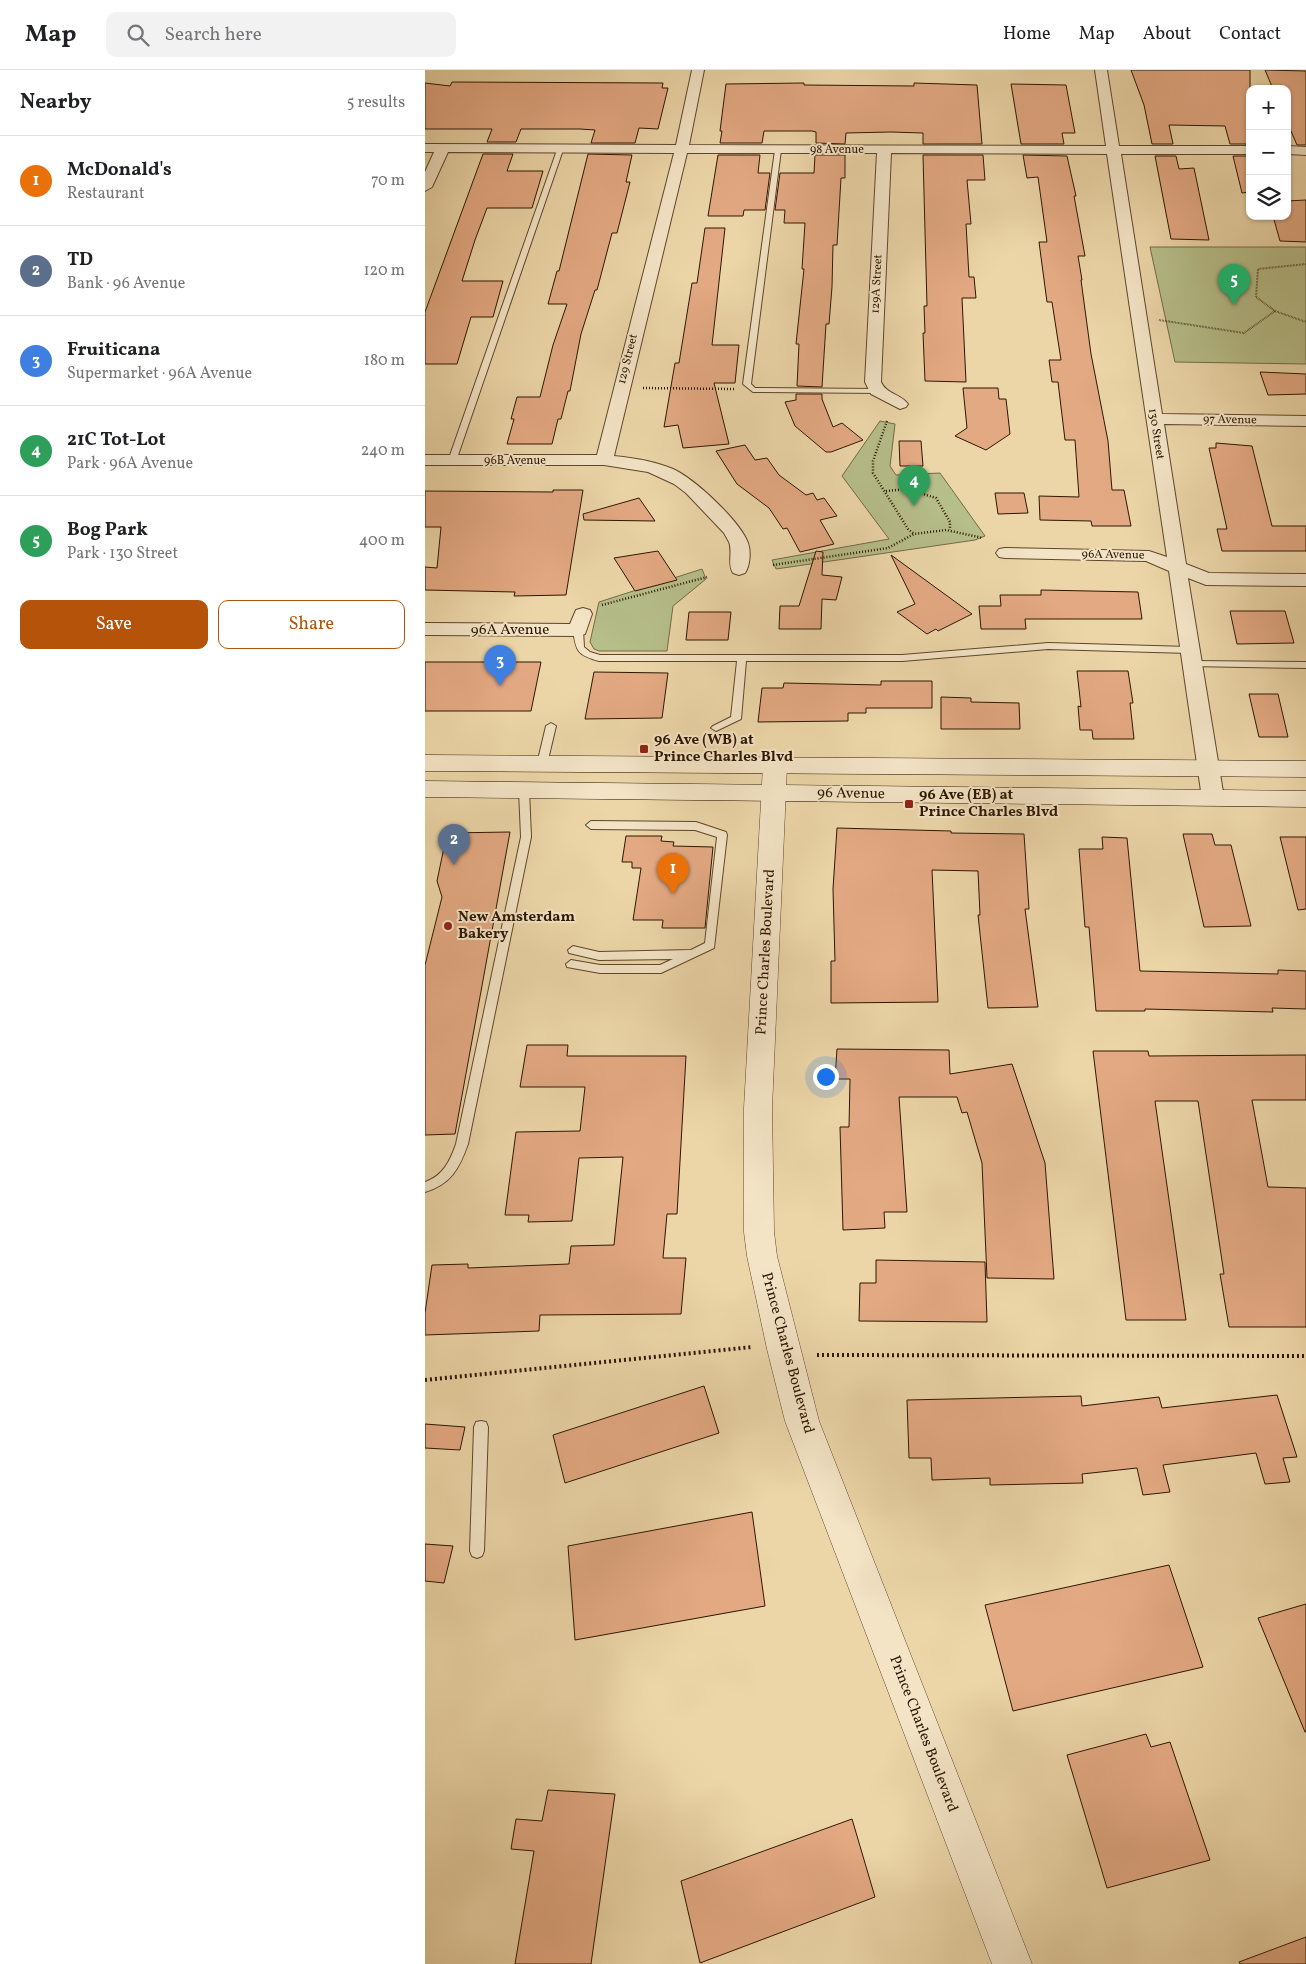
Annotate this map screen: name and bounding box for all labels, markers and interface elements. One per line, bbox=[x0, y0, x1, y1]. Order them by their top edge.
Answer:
search box bbox=[106, 12, 456, 57]
text: Map bbox=[25, 18, 76, 52]
icon: search bbox=[124, 21, 152, 49]
text: Search here bbox=[164, 22, 262, 48]
text: Home bbox=[1003, 22, 1051, 47]
text: Map bbox=[1079, 22, 1115, 47]
text: About bbox=[1143, 22, 1191, 47]
text: Contact bbox=[1219, 22, 1281, 47]
map controls bbox=[1246, 85, 1291, 220]
button: + bbox=[1246, 85, 1291, 130]
text: Nearby bbox=[20, 88, 91, 117]
text: 5 results bbox=[347, 92, 405, 114]
button: − bbox=[1246, 130, 1291, 175]
street label: 98 Avenue bbox=[810, 142, 864, 158]
text: McDonald's bbox=[67, 157, 172, 183]
text: 1 bbox=[33, 170, 39, 192]
text: 70 m bbox=[371, 170, 405, 192]
button: layers bbox=[1246, 175, 1291, 220]
text: Restaurant bbox=[67, 183, 145, 205]
text: TD bbox=[67, 247, 93, 273]
street label: 129A Street bbox=[867, 254, 887, 314]
text: 2 bbox=[32, 260, 40, 282]
text: 120 m bbox=[363, 260, 405, 282]
pin: 5 bbox=[1218, 264, 1250, 305]
text: Bank · 96 Avenue bbox=[67, 273, 185, 295]
street label: 129 Street bbox=[614, 332, 642, 386]
text: Fruiticana bbox=[67, 337, 160, 363]
text: 3 bbox=[32, 350, 40, 372]
text: 180 m bbox=[364, 350, 405, 372]
text: Supermarket · 96A Avenue bbox=[67, 363, 252, 385]
street label: 130 Street bbox=[1144, 407, 1168, 461]
street label: 97 Avenue bbox=[1203, 412, 1257, 428]
text: 21C Tot-Lot bbox=[67, 427, 166, 453]
text: 4 bbox=[31, 440, 41, 462]
text: 240 m bbox=[361, 440, 405, 462]
text: Park · 96A Avenue bbox=[67, 453, 193, 475]
street label: 96B Avenue bbox=[484, 453, 546, 469]
pin: 4 bbox=[898, 465, 930, 506]
text: Bog Park bbox=[67, 517, 148, 543]
text: 5 bbox=[32, 530, 40, 552]
text: 400 m bbox=[359, 530, 405, 552]
text: Park · 130 Street bbox=[67, 543, 178, 565]
street label: 96A Avenue bbox=[1081, 546, 1145, 564]
button: Save bbox=[20, 600, 208, 649]
button: Share bbox=[218, 600, 405, 649]
street label: 96A Avenue bbox=[471, 620, 549, 641]
pin: 3 bbox=[484, 645, 516, 686]
place label: 96 Ave (WB) at Prince Charles Blvd bbox=[654, 730, 793, 768]
marker: 96 Ave (WB) at Prince Charles Blvd bbox=[638, 743, 650, 755]
street label: 96 Avenue bbox=[817, 783, 885, 805]
place label: 96 Ave (EB) at Prince Charles Blvd bbox=[919, 785, 1058, 823]
marker: 96 Ave (EB) at Prince Charles Blvd bbox=[903, 798, 915, 810]
pin: 2 bbox=[438, 824, 470, 865]
pin: 1 bbox=[657, 853, 689, 894]
street label: Prince Charles Boulevard bbox=[751, 868, 781, 1036]
place label: New Amsterdam Bakery bbox=[458, 907, 576, 945]
marker: New Amsterdam Bakery bbox=[442, 920, 454, 932]
your location bbox=[813, 1064, 839, 1090]
street label: Prince Charles Boulevard bbox=[755, 1270, 819, 1436]
street label: Prince Charles Boulevard bbox=[883, 1653, 963, 1815]

